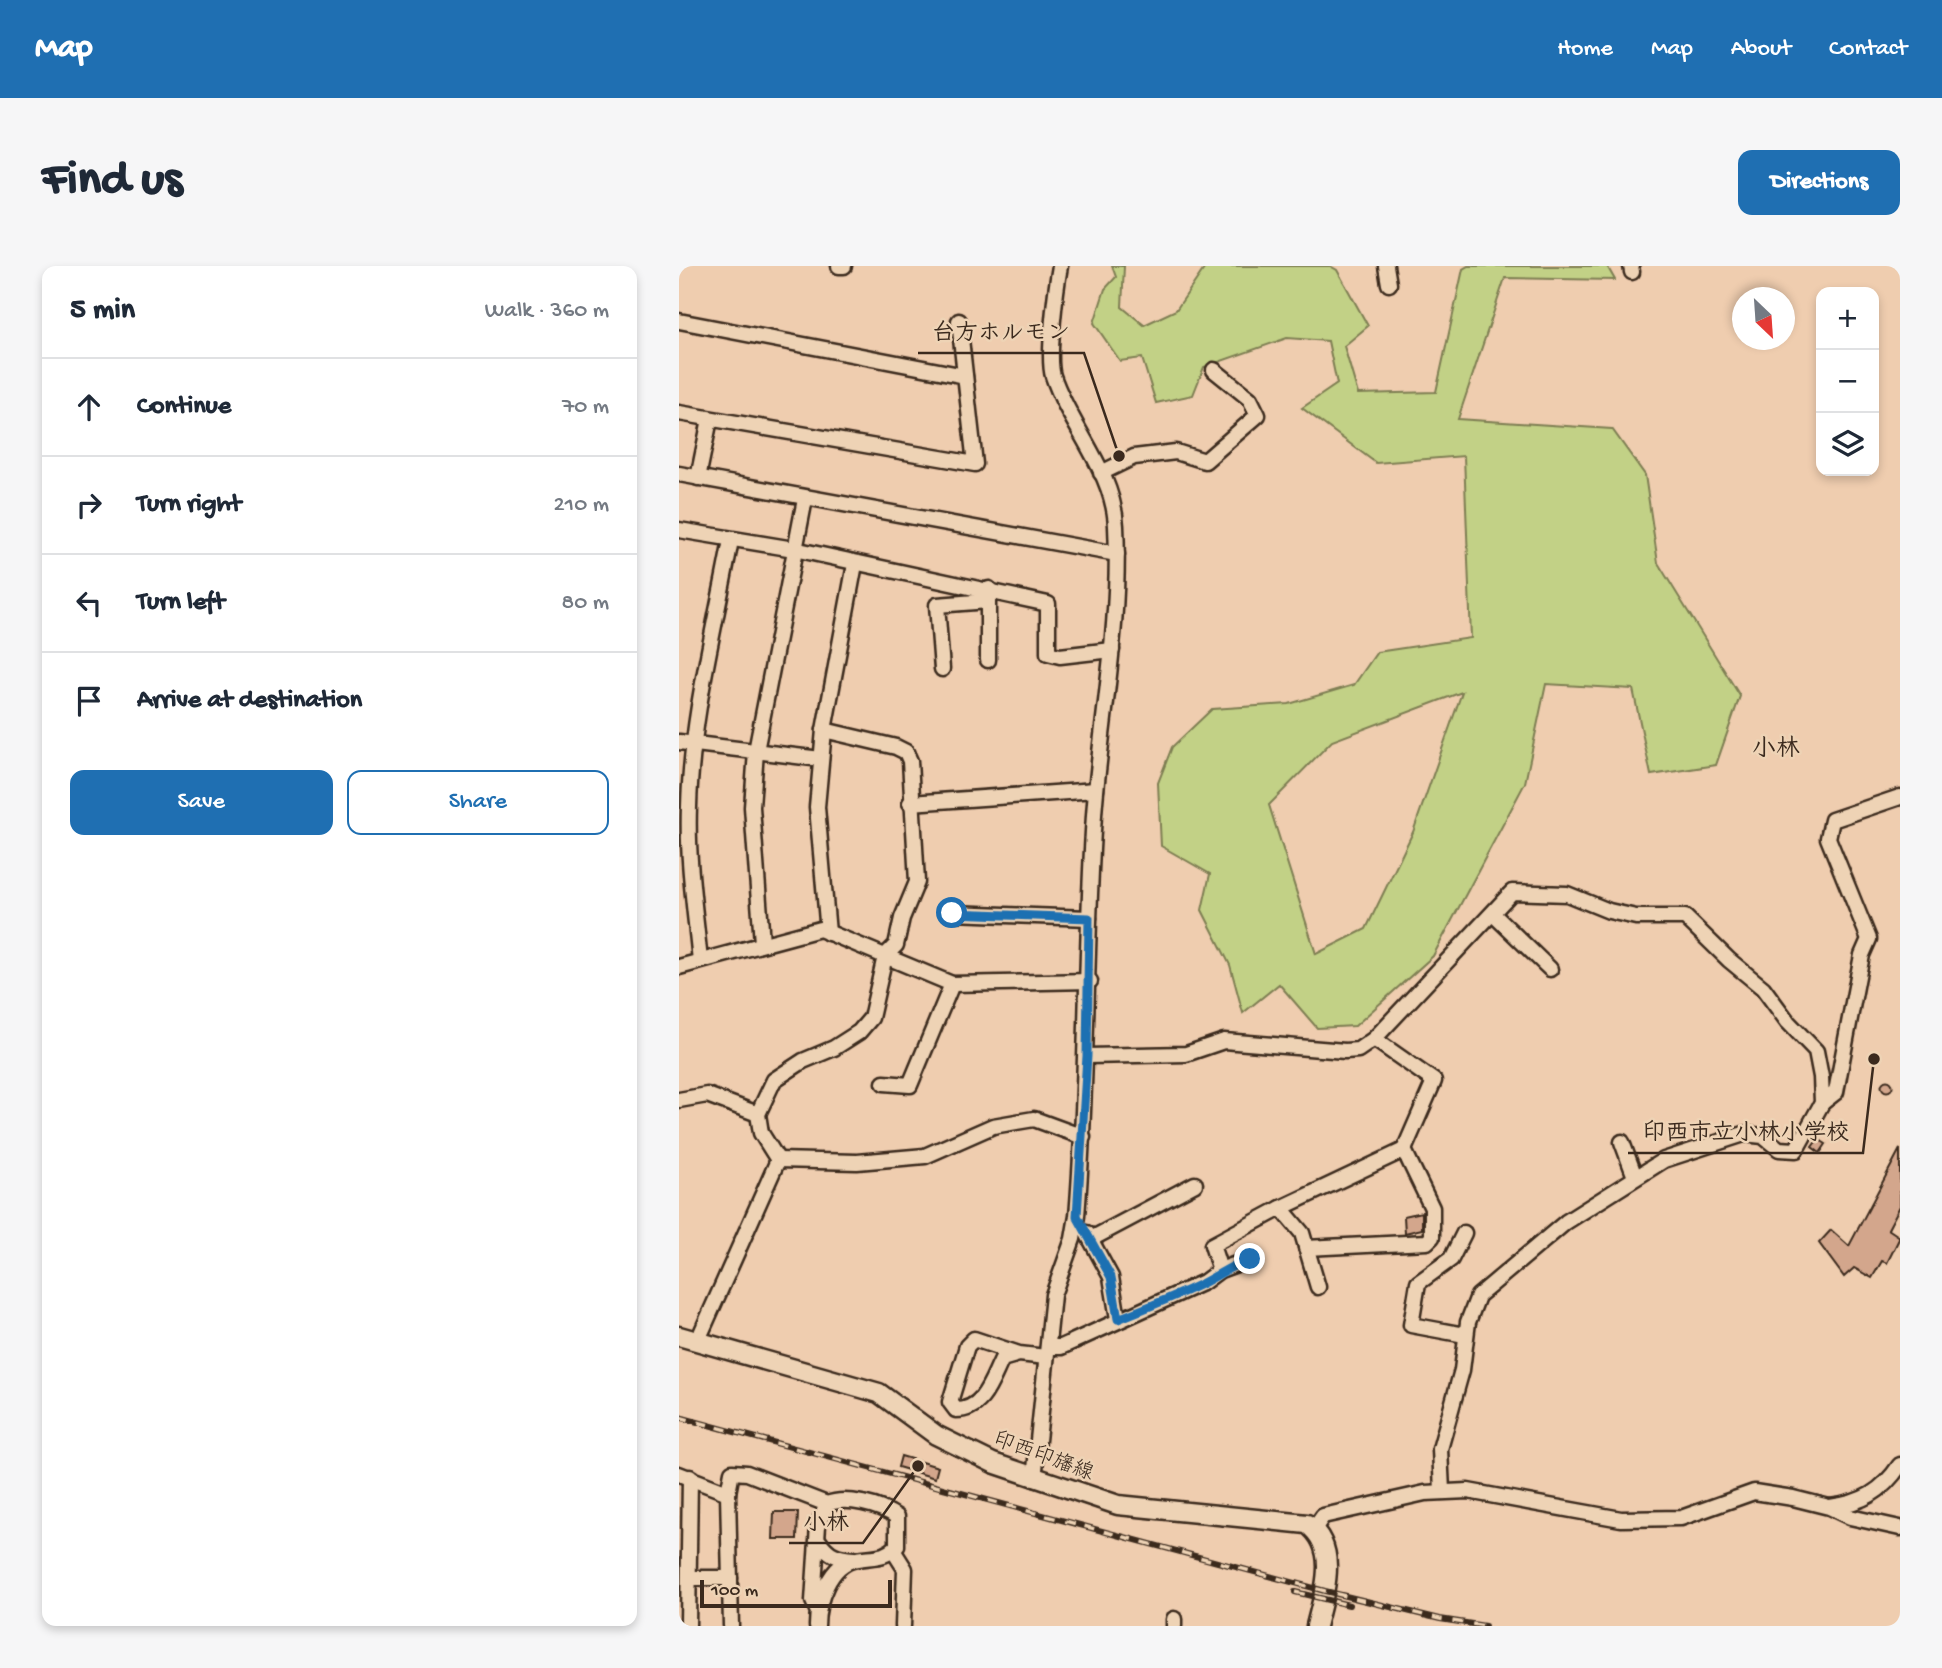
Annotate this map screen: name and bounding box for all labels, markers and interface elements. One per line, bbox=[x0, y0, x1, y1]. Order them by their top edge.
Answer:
text: Map bbox=[35, 30, 92, 68]
text: Home bbox=[1557, 35, 1613, 64]
text: Map bbox=[1651, 35, 1693, 64]
text: About bbox=[1731, 35, 1791, 64]
text: Contact bbox=[1829, 35, 1907, 64]
button: Directions bbox=[1738, 150, 1900, 215]
text: Find us bbox=[42, 153, 182, 211]
north arrow bbox=[1732, 287, 1795, 350]
map controls bbox=[1816, 287, 1879, 476]
button: + bbox=[1816, 287, 1879, 350]
text: 5 min bbox=[70, 294, 135, 329]
text: Walk · 360 m bbox=[485, 298, 609, 325]
callout: 台方ホルモン bbox=[918, 309, 1084, 353]
text: 台方ホルモン bbox=[932, 319, 1070, 348]
button: − bbox=[1816, 350, 1879, 413]
icon: ahead bbox=[70, 388, 108, 426]
text: Continue bbox=[137, 392, 231, 423]
text: 70 m bbox=[562, 394, 609, 421]
button: layers bbox=[1816, 413, 1879, 476]
icon: right bbox=[70, 486, 108, 524]
text: Turn right bbox=[137, 490, 241, 521]
text: 210 m bbox=[554, 492, 609, 519]
icon: left bbox=[70, 584, 108, 622]
text: Turn left bbox=[137, 588, 225, 619]
text: 80 m bbox=[562, 590, 609, 617]
icon: arrive bbox=[70, 682, 108, 720]
text: Arrive at destination bbox=[137, 686, 362, 717]
district label: 小林 bbox=[1752, 735, 1800, 765]
button: Save bbox=[70, 770, 333, 835]
button: Share bbox=[347, 770, 609, 835]
route start bbox=[936, 897, 967, 928]
callout: 印西市立小林小学校 bbox=[1628, 1109, 1863, 1153]
text: 印西市立小林小学校 bbox=[1643, 1119, 1850, 1148]
route end bbox=[1234, 1243, 1265, 1274]
street label: 印西印旛線 bbox=[989, 1427, 1097, 1488]
callout: 小林 bbox=[789, 1499, 863, 1543]
text: 小林 bbox=[803, 1510, 849, 1538]
scale bar bbox=[700, 1577, 893, 1609]
text: 100 m bbox=[711, 1580, 758, 1603]

